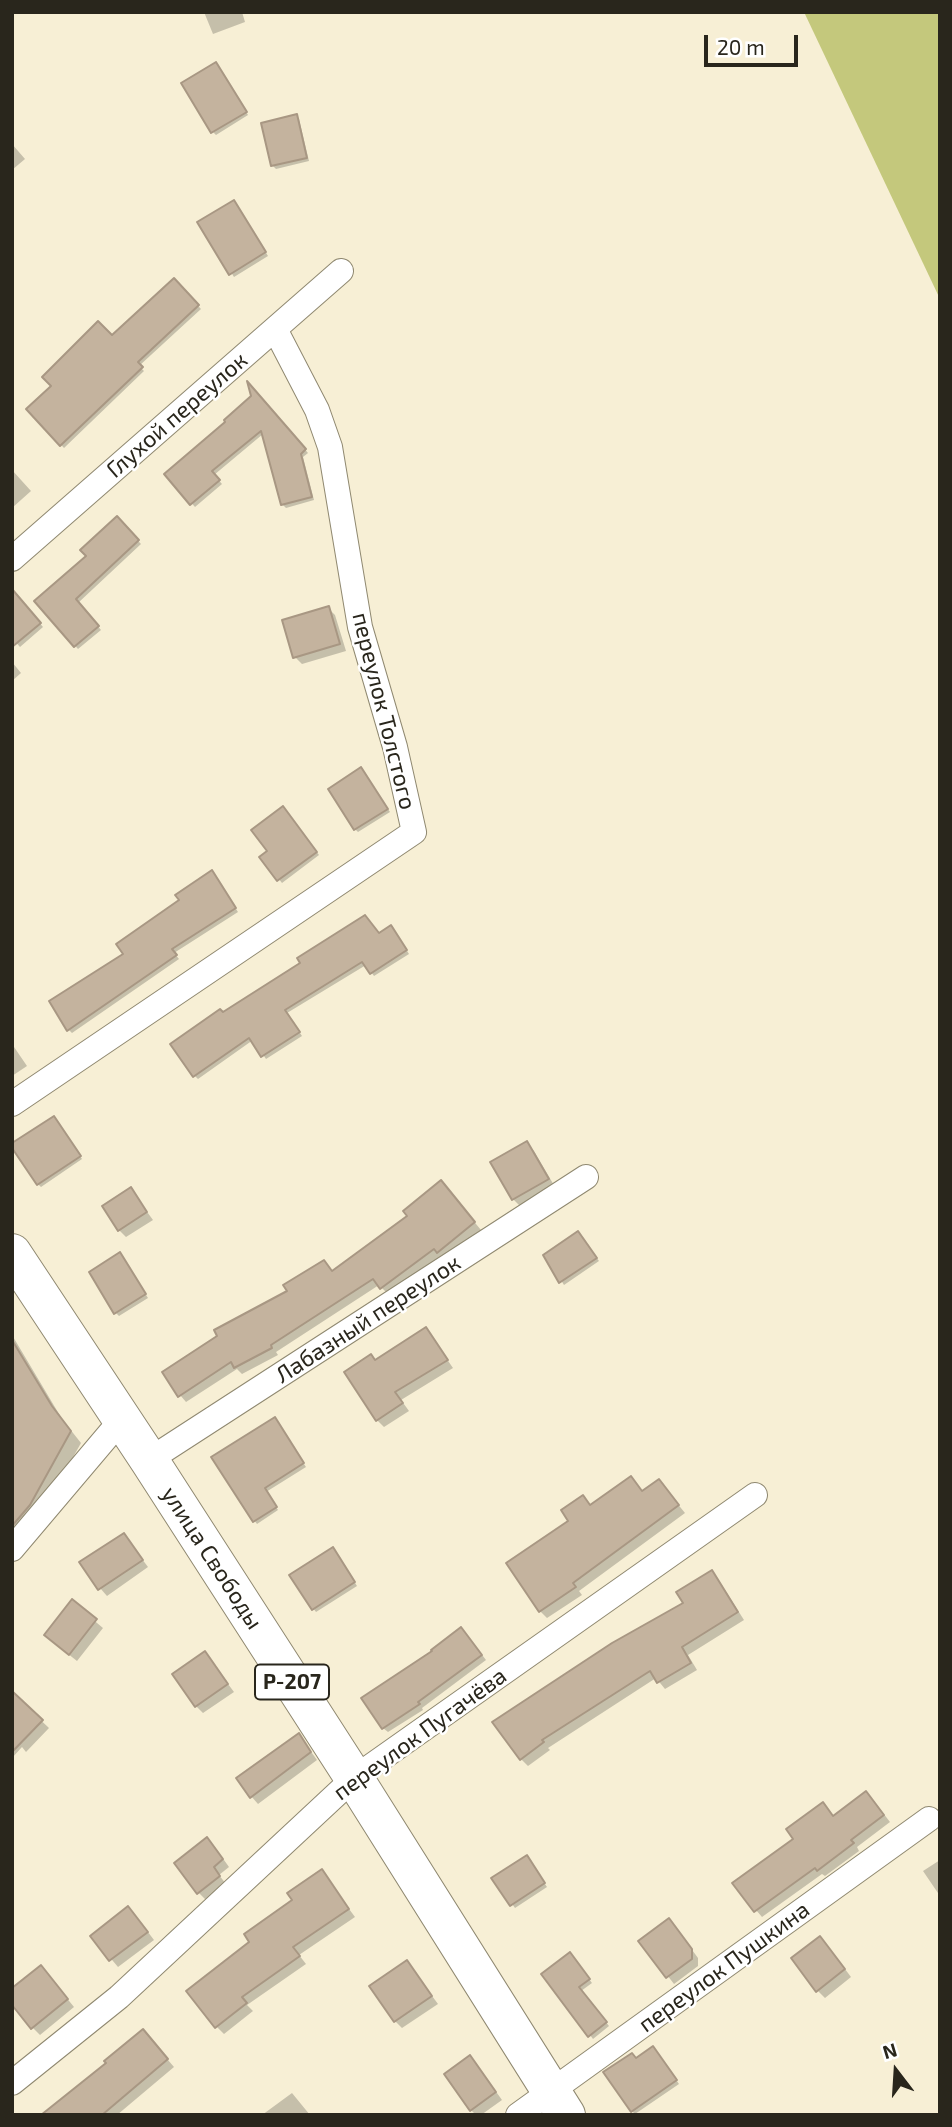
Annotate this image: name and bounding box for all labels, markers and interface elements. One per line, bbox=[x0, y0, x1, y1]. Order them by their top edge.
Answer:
scale bar bbox=[707, 21, 802, 65]
text: 20 m bbox=[717, 34, 765, 59]
street label: Глухой переулок bbox=[101, 346, 253, 484]
street label: переулок Толстого bbox=[346, 610, 422, 812]
street label: Лабазный переулок bbox=[270, 1249, 466, 1389]
street label: улица Свободы bbox=[156, 1482, 268, 1634]
street label: переулок Пугачёва bbox=[328, 1662, 512, 1806]
road number: Р-207 bbox=[255, 1664, 329, 1700]
street label: переулок Пушкина bbox=[633, 1896, 815, 2038]
north arrow bbox=[861, 2036, 931, 2106]
text: N bbox=[880, 2037, 900, 2063]

